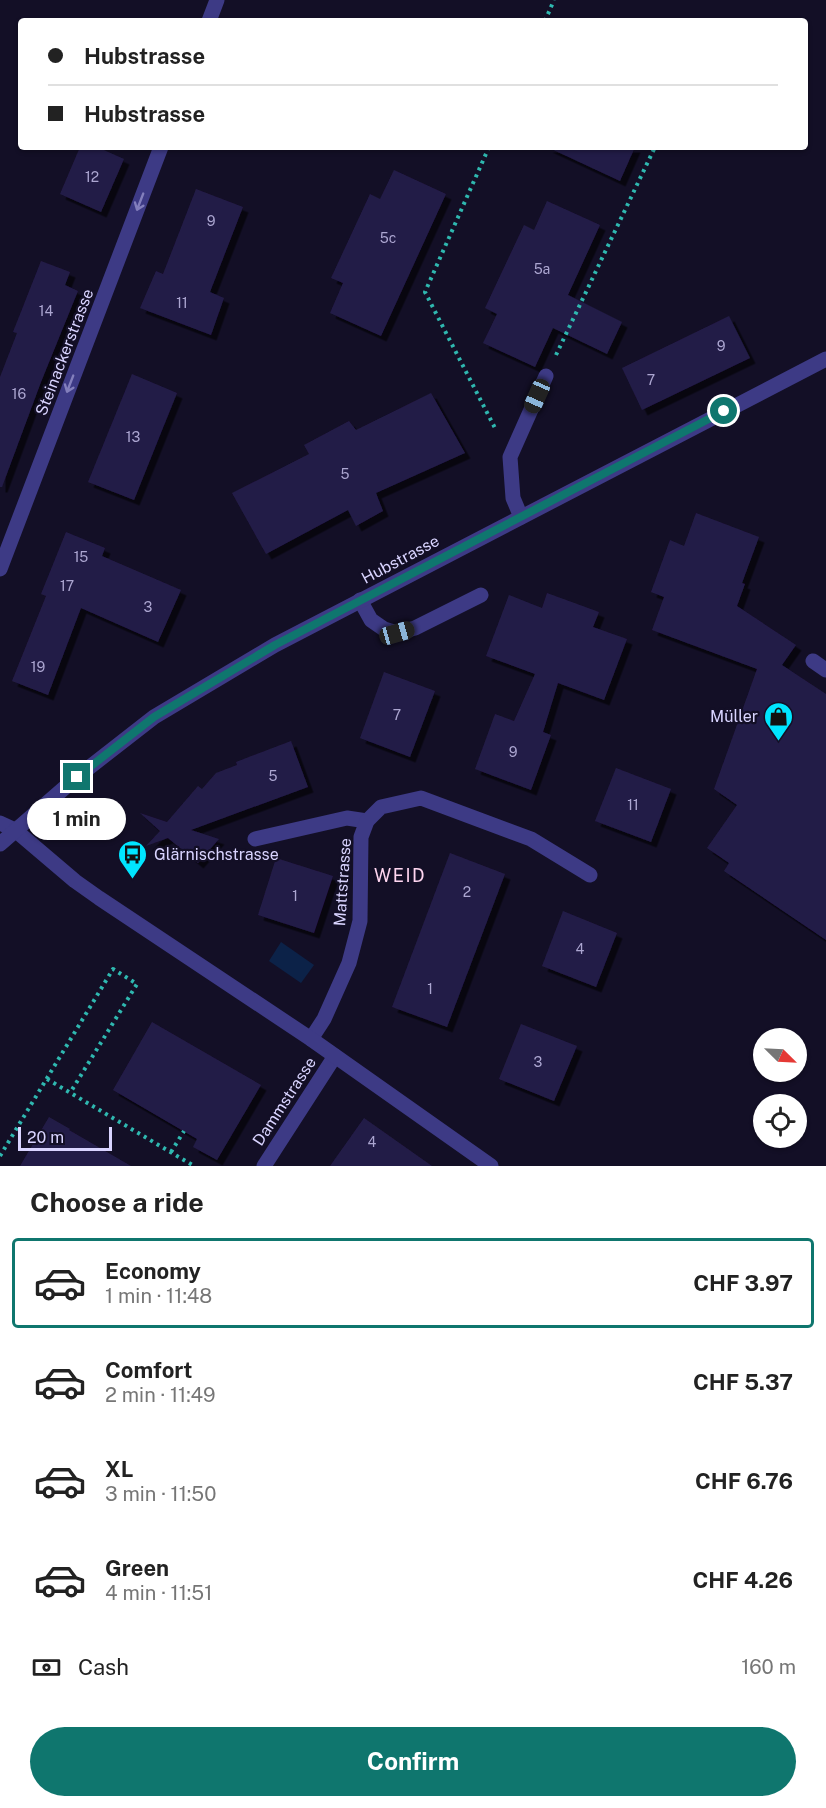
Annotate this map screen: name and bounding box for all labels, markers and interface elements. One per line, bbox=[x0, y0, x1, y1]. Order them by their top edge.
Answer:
text: Hubstrasse bbox=[84, 43, 205, 69]
text: Hubstrasse bbox=[84, 101, 205, 127]
house number: 12 bbox=[85, 169, 99, 185]
one-way arrow bbox=[134, 192, 145, 210]
house number: 9 bbox=[207, 213, 216, 229]
house number: 5c bbox=[380, 230, 396, 246]
house number: 5a bbox=[534, 261, 550, 277]
street label: Steinackerstrasse bbox=[32, 286, 97, 418]
house number: 11 bbox=[176, 295, 188, 311]
house number: 14 bbox=[39, 303, 53, 319]
house number: 9 bbox=[717, 338, 726, 354]
house number: 7 bbox=[647, 372, 655, 388]
one-way arrow bbox=[64, 374, 75, 393]
car bbox=[521, 376, 553, 416]
house number: 16 bbox=[12, 386, 26, 402]
route start bbox=[710, 397, 737, 424]
house number: 13 bbox=[126, 429, 140, 445]
house number: 5 bbox=[341, 466, 350, 482]
street label: Hubstrasse bbox=[358, 531, 442, 588]
house number: 15 bbox=[74, 549, 88, 565]
house number: 17 bbox=[60, 578, 74, 594]
house number: 3 bbox=[144, 599, 153, 615]
car bbox=[377, 619, 417, 647]
house number: 19 bbox=[31, 659, 45, 675]
shop icon: Müller bbox=[763, 700, 795, 742]
house number: 7 bbox=[393, 707, 401, 723]
place label: Müller bbox=[710, 707, 758, 726]
house number: 9 bbox=[509, 744, 518, 760]
route end bbox=[63, 763, 90, 790]
house number: 5 bbox=[269, 768, 278, 784]
house number: 11 bbox=[627, 797, 639, 813]
callout: 1 min bbox=[28, 798, 127, 840]
text: 1 min bbox=[52, 807, 101, 831]
street label: Mattstrasse bbox=[330, 837, 355, 927]
bus stop icon: Glärnischstrasse bbox=[117, 838, 149, 880]
place label: Glärnischstrasse bbox=[154, 845, 279, 864]
district label: WEID bbox=[374, 865, 426, 886]
house number: 2 bbox=[463, 884, 471, 900]
house number: 1 bbox=[292, 888, 298, 904]
house number: 4 bbox=[576, 941, 585, 957]
house number: 1 bbox=[427, 981, 433, 997]
north arrow bbox=[753, 1028, 807, 1082]
map controls bbox=[753, 1028, 807, 1148]
street label: Dammstrasse bbox=[249, 1053, 320, 1149]
house number: 3 bbox=[534, 1054, 543, 1070]
button: locate bbox=[753, 1094, 807, 1148]
scale bar bbox=[18, 1124, 112, 1152]
text: 20 m bbox=[27, 1128, 64, 1147]
house number: 4 bbox=[368, 1134, 377, 1150]
text: Choose a ride bbox=[30, 1186, 204, 1218]
icon: car bbox=[33, 1256, 87, 1310]
text: Economy bbox=[105, 1258, 201, 1284]
text: CHF 3.97 bbox=[693, 1270, 793, 1296]
text: 1 min · 11:48 bbox=[105, 1284, 212, 1308]
icon: car bbox=[33, 1355, 87, 1409]
text: Comfort bbox=[105, 1357, 192, 1383]
text: CHF 5.37 bbox=[693, 1369, 793, 1395]
text: 2 min · 11:49 bbox=[105, 1383, 216, 1407]
icon: car bbox=[33, 1454, 87, 1508]
text: XL bbox=[105, 1456, 133, 1482]
text: CHF 6.76 bbox=[695, 1468, 793, 1494]
text: 3 min · 11:50 bbox=[105, 1482, 216, 1506]
icon: car bbox=[33, 1553, 87, 1607]
text: Green bbox=[105, 1555, 169, 1581]
text: CHF 4.26 bbox=[693, 1567, 793, 1593]
text: 4 min · 11:51 bbox=[105, 1581, 212, 1605]
icon: cash bbox=[30, 1651, 63, 1684]
text: Cash bbox=[78, 1654, 129, 1680]
text: 160 m bbox=[741, 1655, 796, 1679]
button: Confirm bbox=[30, 1727, 796, 1796]

